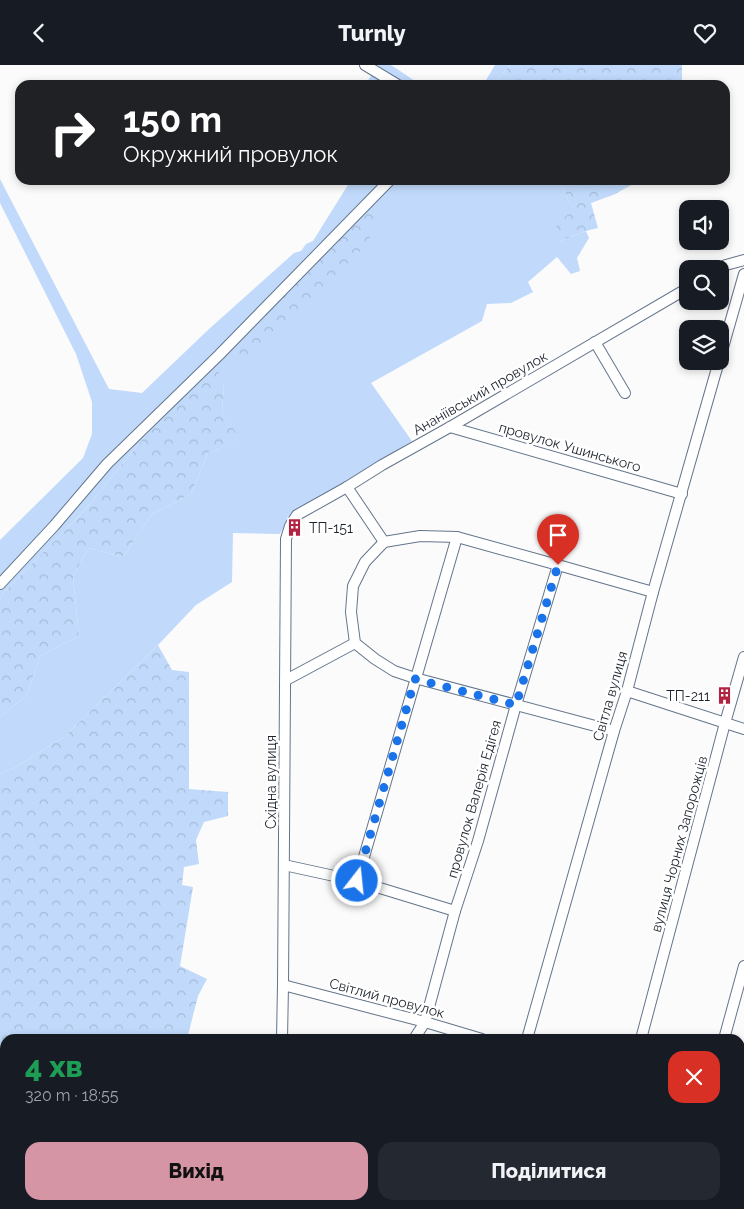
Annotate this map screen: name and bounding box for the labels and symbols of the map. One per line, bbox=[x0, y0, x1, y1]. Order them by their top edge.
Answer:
street label: Ананіївський провулок bbox=[410, 348, 550, 438]
street label: провулок Ушинського bbox=[497, 419, 643, 475]
pin bbox=[537, 514, 579, 565]
building icon: ТП-151 bbox=[285, 518, 305, 538]
place label: ТП-151 bbox=[309, 520, 353, 536]
street label: Світла вулиця bbox=[590, 649, 630, 743]
building icon: ТП-211 bbox=[714, 686, 734, 706]
place label: ТП-211 bbox=[666, 688, 710, 704]
street label: провулок Валерія Едігея bbox=[444, 718, 504, 880]
street label: Східна вулиця bbox=[263, 735, 279, 829]
street label: вулиця Чорних Запорожців bbox=[648, 754, 710, 934]
position arrow bbox=[330, 854, 382, 906]
street label: Світлий провулок bbox=[328, 975, 446, 1021]

